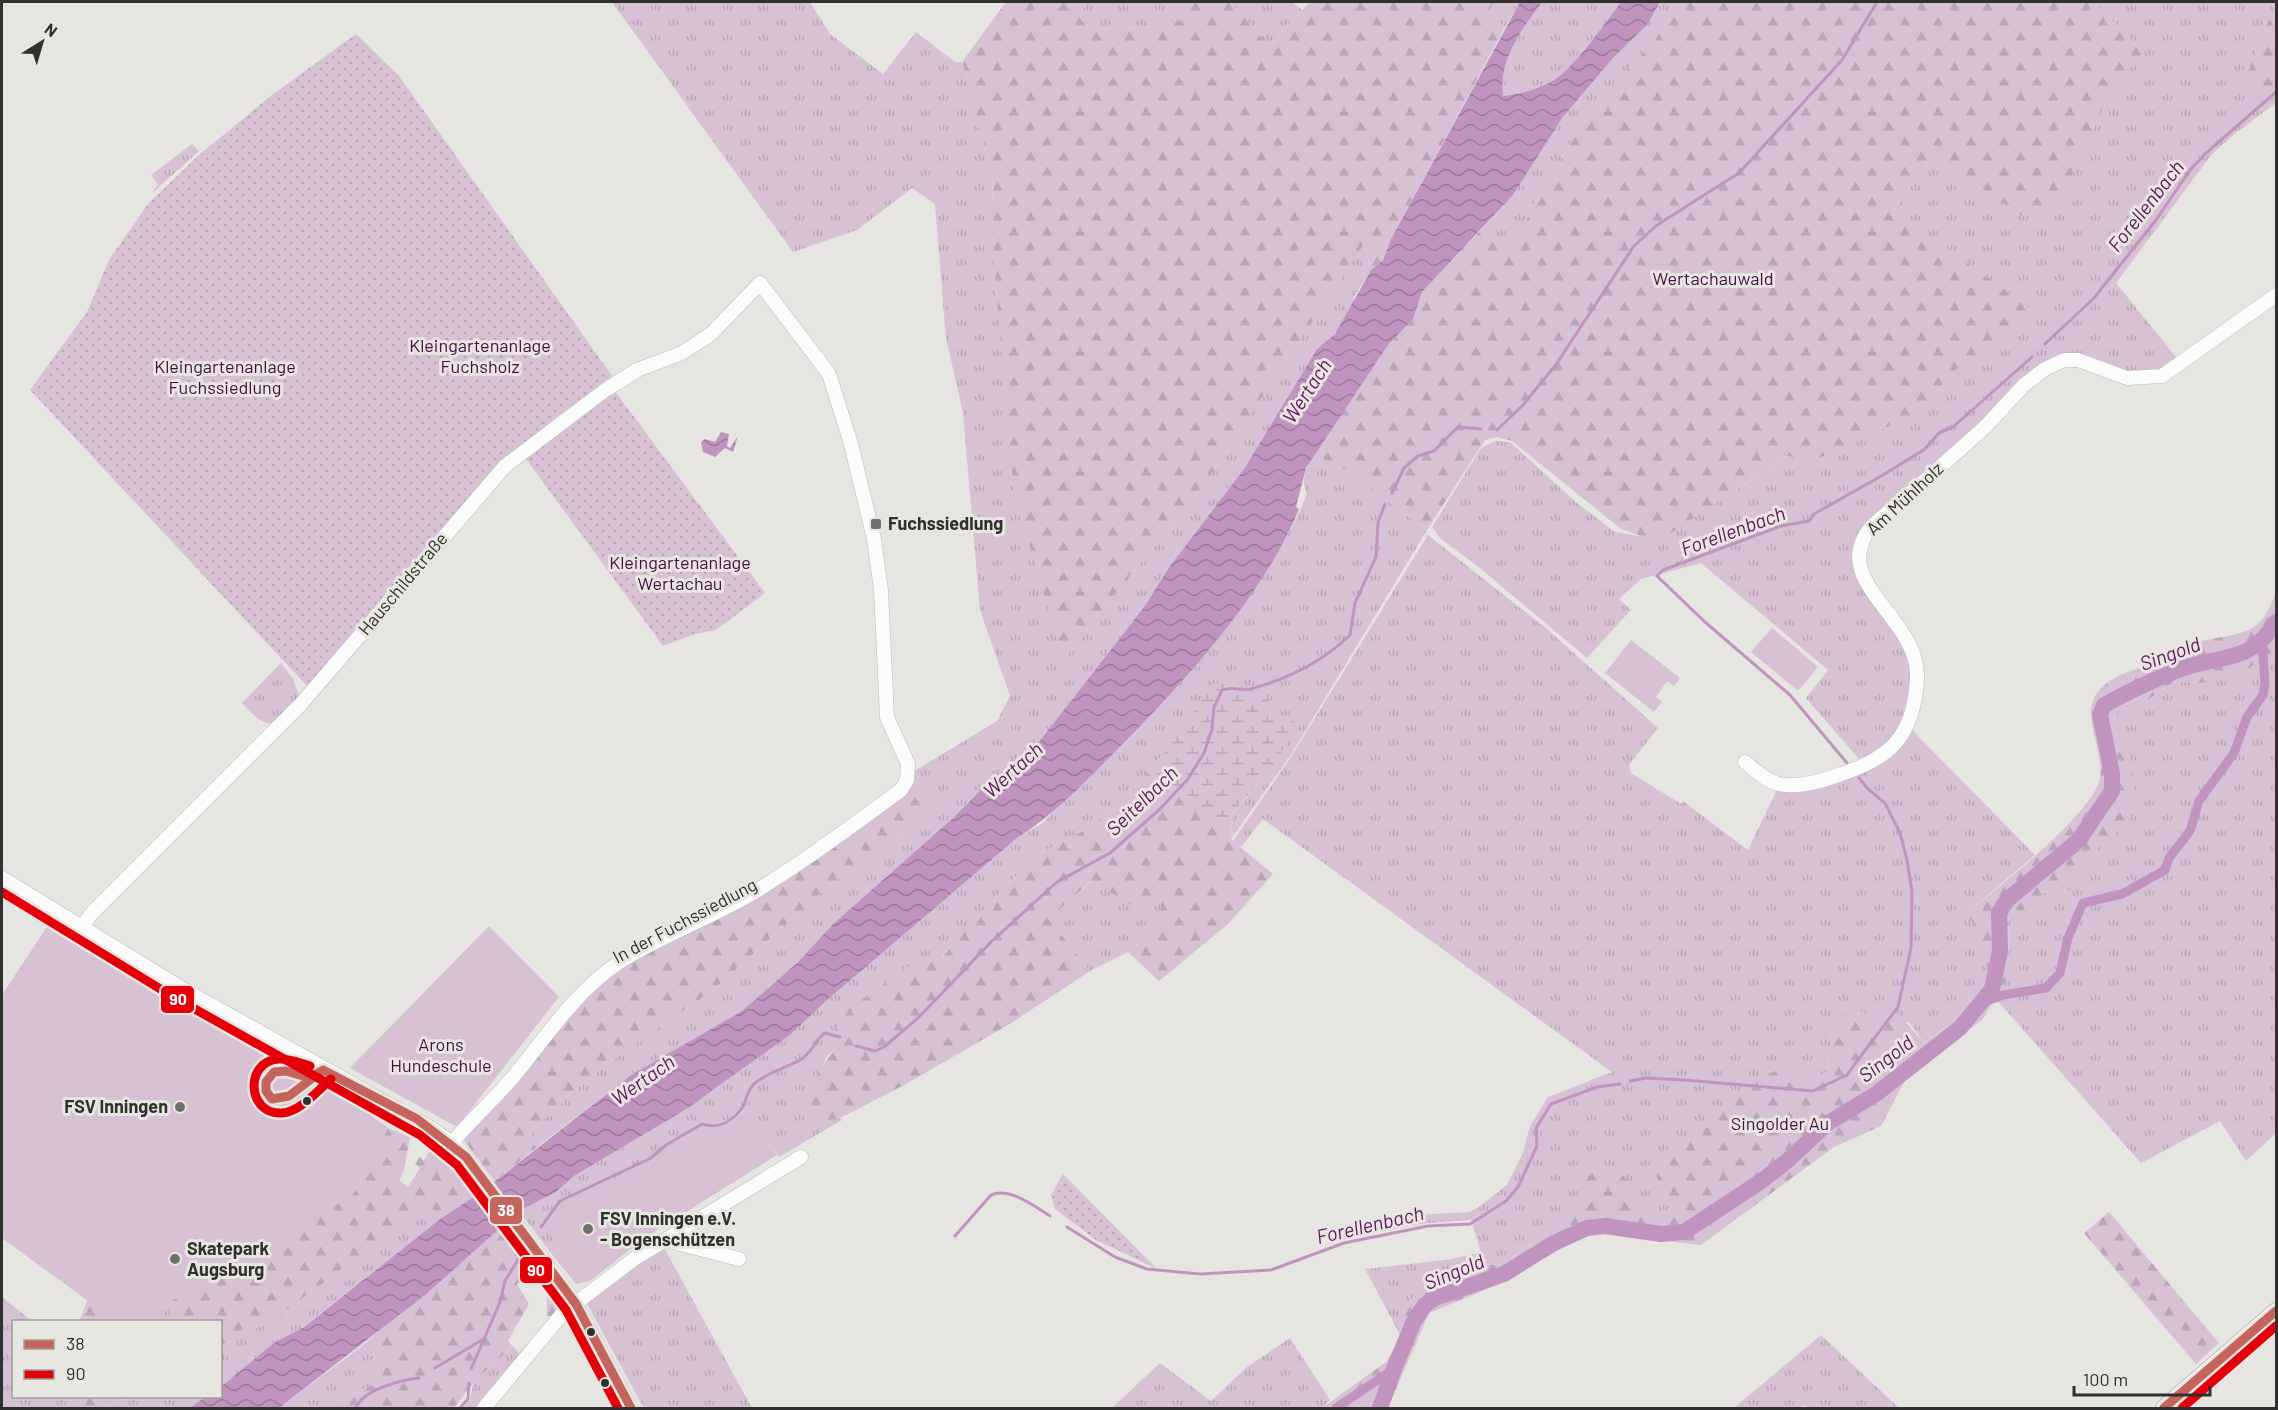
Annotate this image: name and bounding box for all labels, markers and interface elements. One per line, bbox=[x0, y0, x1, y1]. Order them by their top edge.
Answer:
north arrow bbox=[12, 12, 72, 72]
text: N bbox=[41, 19, 61, 40]
water label: Forellenbach bbox=[2102, 155, 2188, 256]
park label: Wertachauwald bbox=[1653, 267, 1773, 289]
park label: Kleingartenanlage Fuchsholz bbox=[409, 334, 551, 377]
water label: Wertach bbox=[1277, 354, 1336, 427]
park label: Kleingartenanlage Fuchssiedlung bbox=[154, 355, 296, 398]
street label: Am Mühlholz bbox=[1861, 457, 1947, 540]
water label: Forellenbach bbox=[1677, 500, 1788, 560]
place label: Fuchssiedlung bbox=[888, 512, 1003, 534]
marker: Fuchssiedlung bbox=[869, 517, 883, 531]
street label: Hauschildstraße bbox=[353, 527, 452, 639]
park label: Kleingartenanlage Wertachau bbox=[609, 551, 751, 594]
water label: Singold bbox=[2136, 631, 2204, 675]
water label: Wertach bbox=[978, 736, 1047, 802]
water label: Seitelbach bbox=[1101, 760, 1182, 840]
street label: In der Fuchssiedlung bbox=[609, 873, 761, 967]
line badge: 90 bbox=[160, 985, 195, 1014]
text: 90 bbox=[169, 989, 187, 1008]
water label: Singold bbox=[1853, 1029, 1918, 1087]
park label: Arons Hundeschule bbox=[390, 1033, 492, 1076]
water label: Wertach bbox=[606, 1049, 679, 1110]
place label: FSV Inningen bbox=[64, 1095, 168, 1117]
unlabelled marker bbox=[301, 1095, 313, 1107]
marker: FSV Inningen bbox=[173, 1100, 187, 1114]
park label: Singolder Au bbox=[1731, 1112, 1829, 1134]
line badge: 38 bbox=[489, 1196, 523, 1225]
text: 38 bbox=[497, 1200, 515, 1219]
water label: Forellenbach bbox=[1314, 1200, 1426, 1248]
place label: FSV Inningen e.V. - Bogenschützen bbox=[600, 1207, 736, 1250]
marker: FSV Inningen e.V. - Bogenschützen bbox=[581, 1222, 595, 1236]
place label: Skatepark Augsburg bbox=[187, 1237, 269, 1280]
water label: Singold bbox=[1420, 1248, 1488, 1294]
marker: Skatepark Augsburg bbox=[168, 1252, 182, 1266]
line badge: 90 bbox=[519, 1256, 553, 1284]
text: 90 bbox=[527, 1260, 545, 1279]
legend bbox=[12, 1320, 222, 1398]
unlabelled marker bbox=[585, 1326, 597, 1338]
text: 38 bbox=[66, 1332, 85, 1354]
scale bar bbox=[2074, 1359, 2210, 1397]
text: 90 bbox=[66, 1362, 86, 1384]
text: 100 m bbox=[2083, 1368, 2128, 1390]
unlabelled marker bbox=[599, 1377, 611, 1389]

